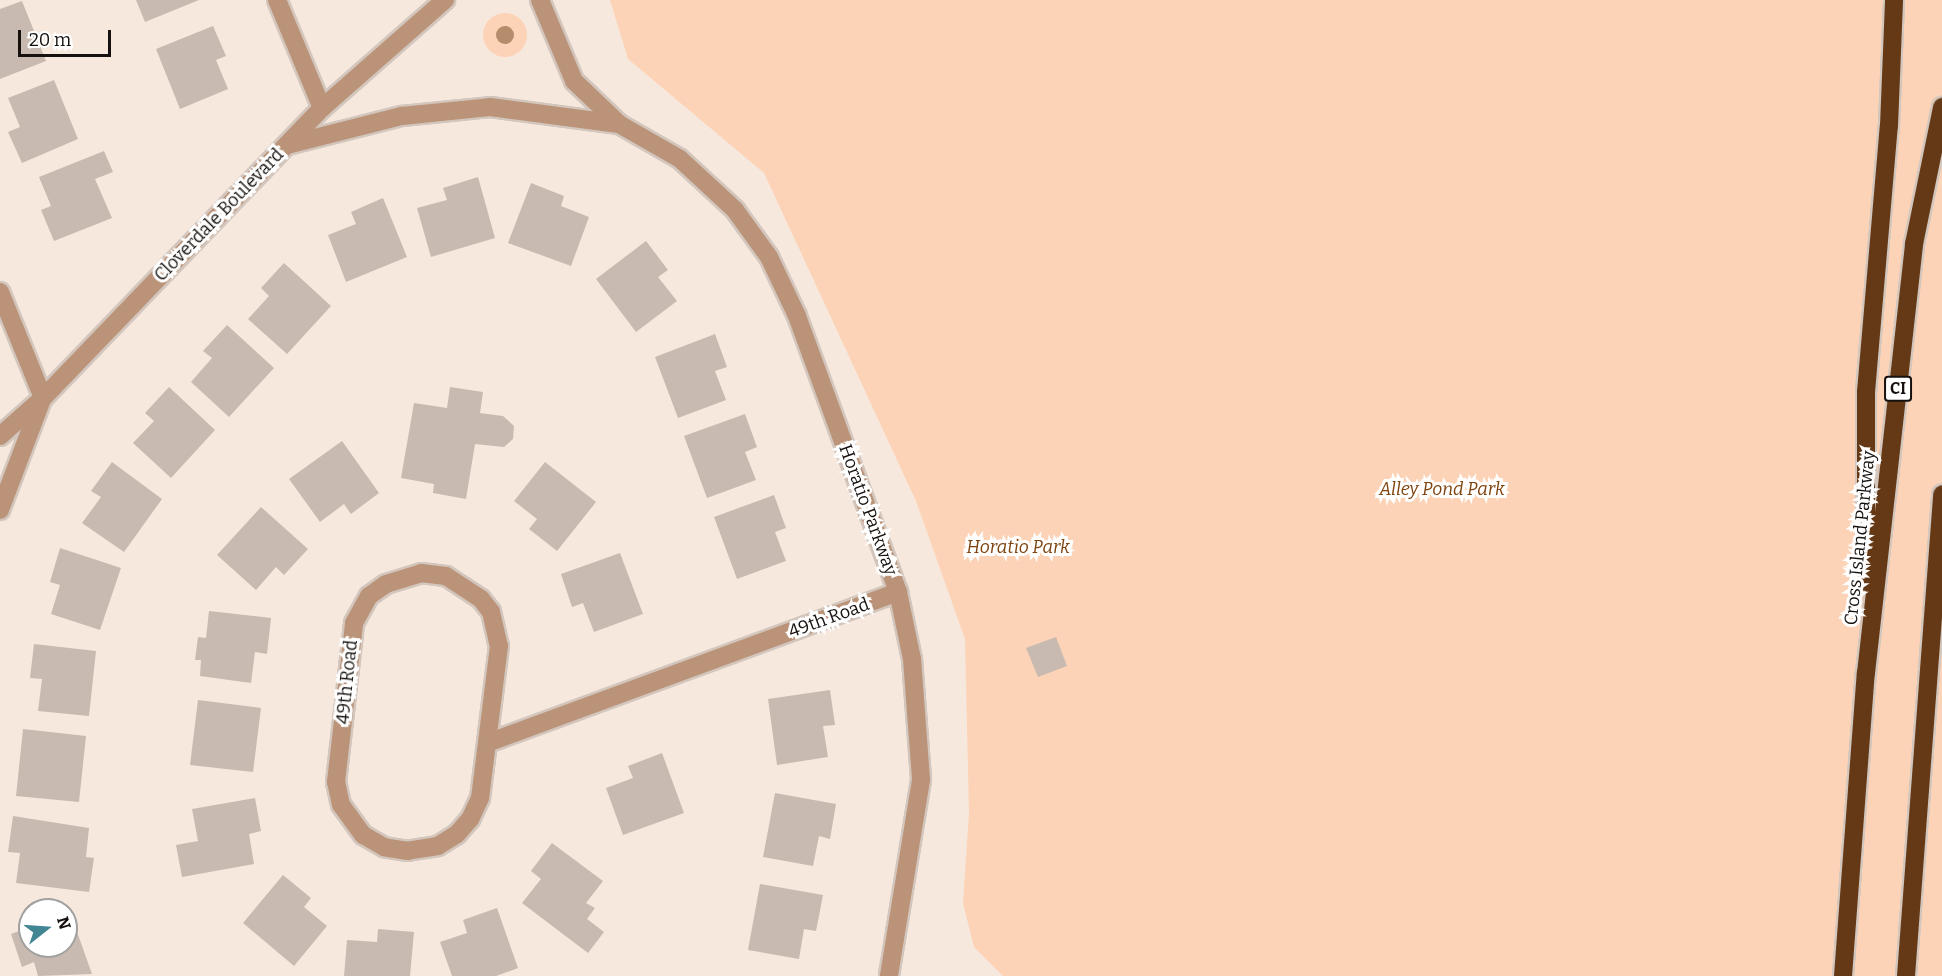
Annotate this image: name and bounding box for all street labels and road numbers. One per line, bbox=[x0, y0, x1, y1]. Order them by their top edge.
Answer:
street label: Cloverdale Boulevard bbox=[150, 144, 288, 286]
road number: CI bbox=[1883, 376, 1913, 402]
street label: Horatio Parkway bbox=[834, 441, 902, 579]
street label: Cross Island Parkway bbox=[1840, 450, 1880, 626]
street label: 49th Road bbox=[786, 593, 872, 643]
street label: 49th Road bbox=[332, 639, 362, 725]

